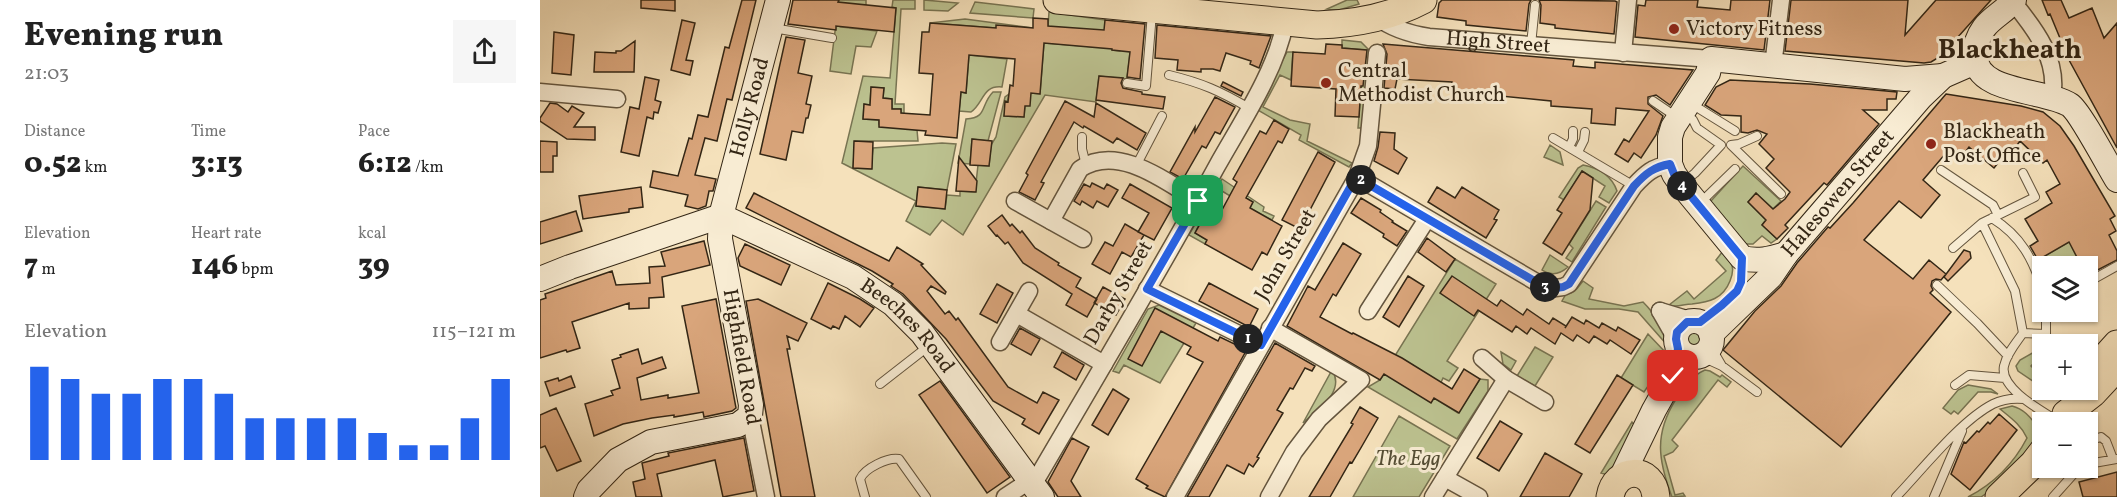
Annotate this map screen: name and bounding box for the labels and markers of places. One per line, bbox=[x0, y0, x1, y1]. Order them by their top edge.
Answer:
place label: Victory Fitness bbox=[1686, 15, 1822, 44]
marker: Victory Fitness bbox=[1667, 22, 1681, 36]
place label: Central Methodist Church bbox=[1338, 57, 1505, 110]
marker: Central Methodist Church bbox=[1319, 76, 1333, 90]
place label: Blackheath Post Office bbox=[1943, 118, 2046, 171]
marker: Blackheath Post Office bbox=[1924, 137, 1938, 151]
pin: 2 bbox=[1346, 165, 1376, 195]
pin: 4 bbox=[1667, 171, 1697, 201]
pin bbox=[1172, 175, 1223, 226]
pin: 3 bbox=[1530, 272, 1560, 302]
pin: 1 bbox=[1233, 324, 1263, 354]
pin bbox=[1647, 350, 1698, 401]

